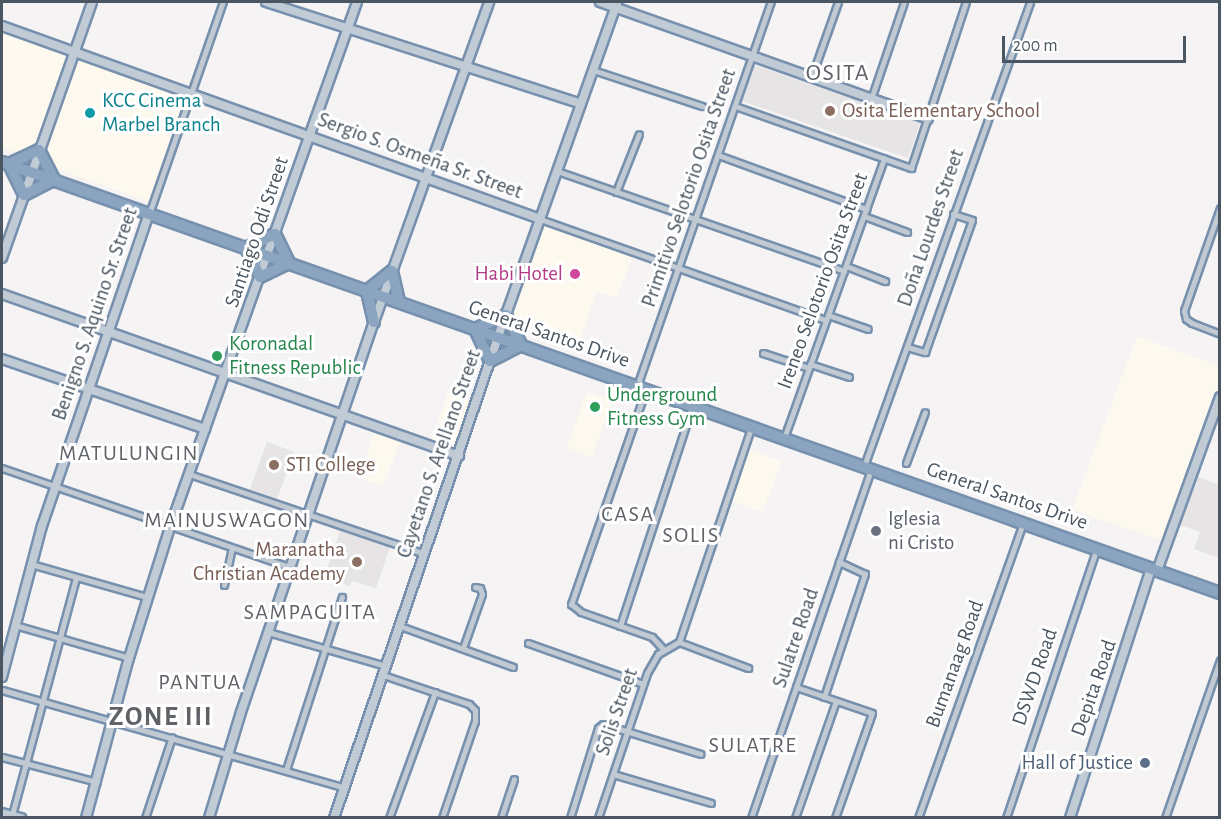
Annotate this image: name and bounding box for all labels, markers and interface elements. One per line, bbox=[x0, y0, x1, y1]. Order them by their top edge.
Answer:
scale bar bbox=[1005, 24, 1190, 62]
text: 200 m bbox=[1013, 37, 1058, 55]
district label: OSITA bbox=[806, 60, 870, 88]
street label: Primitivo Selotorio Osita Street bbox=[636, 65, 742, 311]
place label: KCC Cinema Marbel Branch bbox=[102, 88, 221, 138]
place label: Osita Elementary School bbox=[842, 98, 1040, 124]
marker: Osita Elementary School bbox=[823, 104, 837, 118]
marker: KCC Cinema Marbel Branch bbox=[83, 106, 97, 120]
street label: Sergio S. Osmeña Sr. Street bbox=[314, 107, 526, 205]
street label: Doña Lourdes Street bbox=[892, 146, 970, 310]
street label: Santiago Odi Street bbox=[219, 153, 295, 311]
street label: Ireneo Selotorio Osita Street bbox=[772, 169, 874, 393]
street label: Benigno S. Aquino Sr. Street bbox=[47, 204, 143, 424]
place label: Habi Hotel bbox=[474, 261, 563, 287]
marker: Habi Hotel bbox=[568, 267, 582, 281]
street label: General Santos Drive bbox=[465, 295, 633, 373]
place label: Koronadal Fitness Republic bbox=[229, 331, 361, 381]
street label: Cayetano S. Arellano Street bbox=[391, 347, 487, 561]
marker: Koronadal Fitness Republic bbox=[210, 349, 224, 363]
place label: Underground Fitness Gym bbox=[607, 382, 717, 432]
marker: Underground Fitness Gym bbox=[588, 400, 602, 414]
district label: MATULUNGIN bbox=[59, 441, 199, 467]
place label: STI College bbox=[286, 452, 376, 478]
street label: General Santos Drive bbox=[923, 457, 1091, 535]
marker: STI College bbox=[267, 458, 281, 472]
district label: CASA bbox=[601, 502, 655, 528]
place label: Iglesia ni Cristo bbox=[888, 506, 954, 556]
district label: MAINUSWAGON bbox=[144, 508, 310, 534]
district label: SOLIS bbox=[662, 523, 720, 549]
marker: Iglesia ni Cristo bbox=[869, 524, 883, 538]
place label: Maranatha Christian Academy bbox=[193, 537, 345, 587]
marker: Maranatha Christian Academy bbox=[350, 555, 364, 569]
street label: Sulatre Road bbox=[767, 585, 825, 691]
street label: Bumanaag Road bbox=[920, 597, 990, 731]
district label: SAMPAGUITA bbox=[243, 600, 377, 626]
street label: DSWD Road bbox=[1007, 625, 1063, 729]
street label: Depita Road bbox=[1066, 636, 1122, 740]
street label: Solis Street bbox=[590, 665, 644, 759]
district label: PANTUA bbox=[158, 670, 242, 696]
district label: ZONE III bbox=[109, 701, 213, 733]
district label: SULATRE bbox=[709, 733, 797, 759]
place label: Hall of Justice bbox=[1021, 750, 1133, 776]
marker: Hall of Justice bbox=[1138, 756, 1152, 770]

